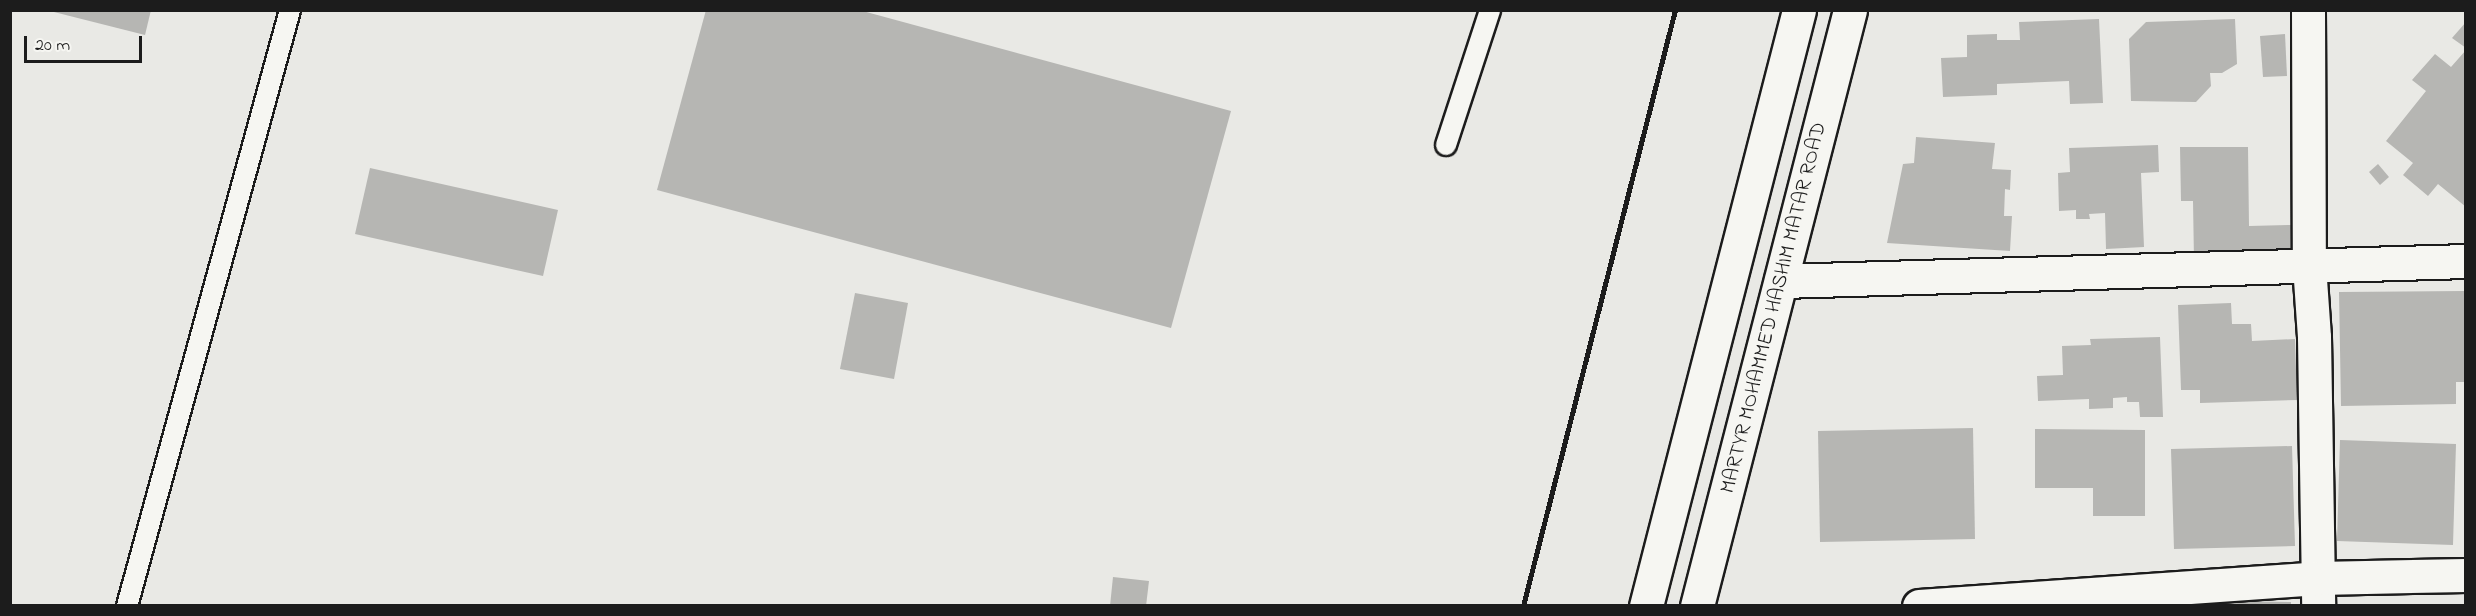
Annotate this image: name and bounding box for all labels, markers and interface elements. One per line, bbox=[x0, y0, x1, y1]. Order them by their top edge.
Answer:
scale bar bbox=[27, 24, 146, 62]
text: 20 m bbox=[35, 33, 70, 59]
street label: MARTYR MOHAMMED HASHIM MATAR ROAD bbox=[1716, 120, 1832, 496]

